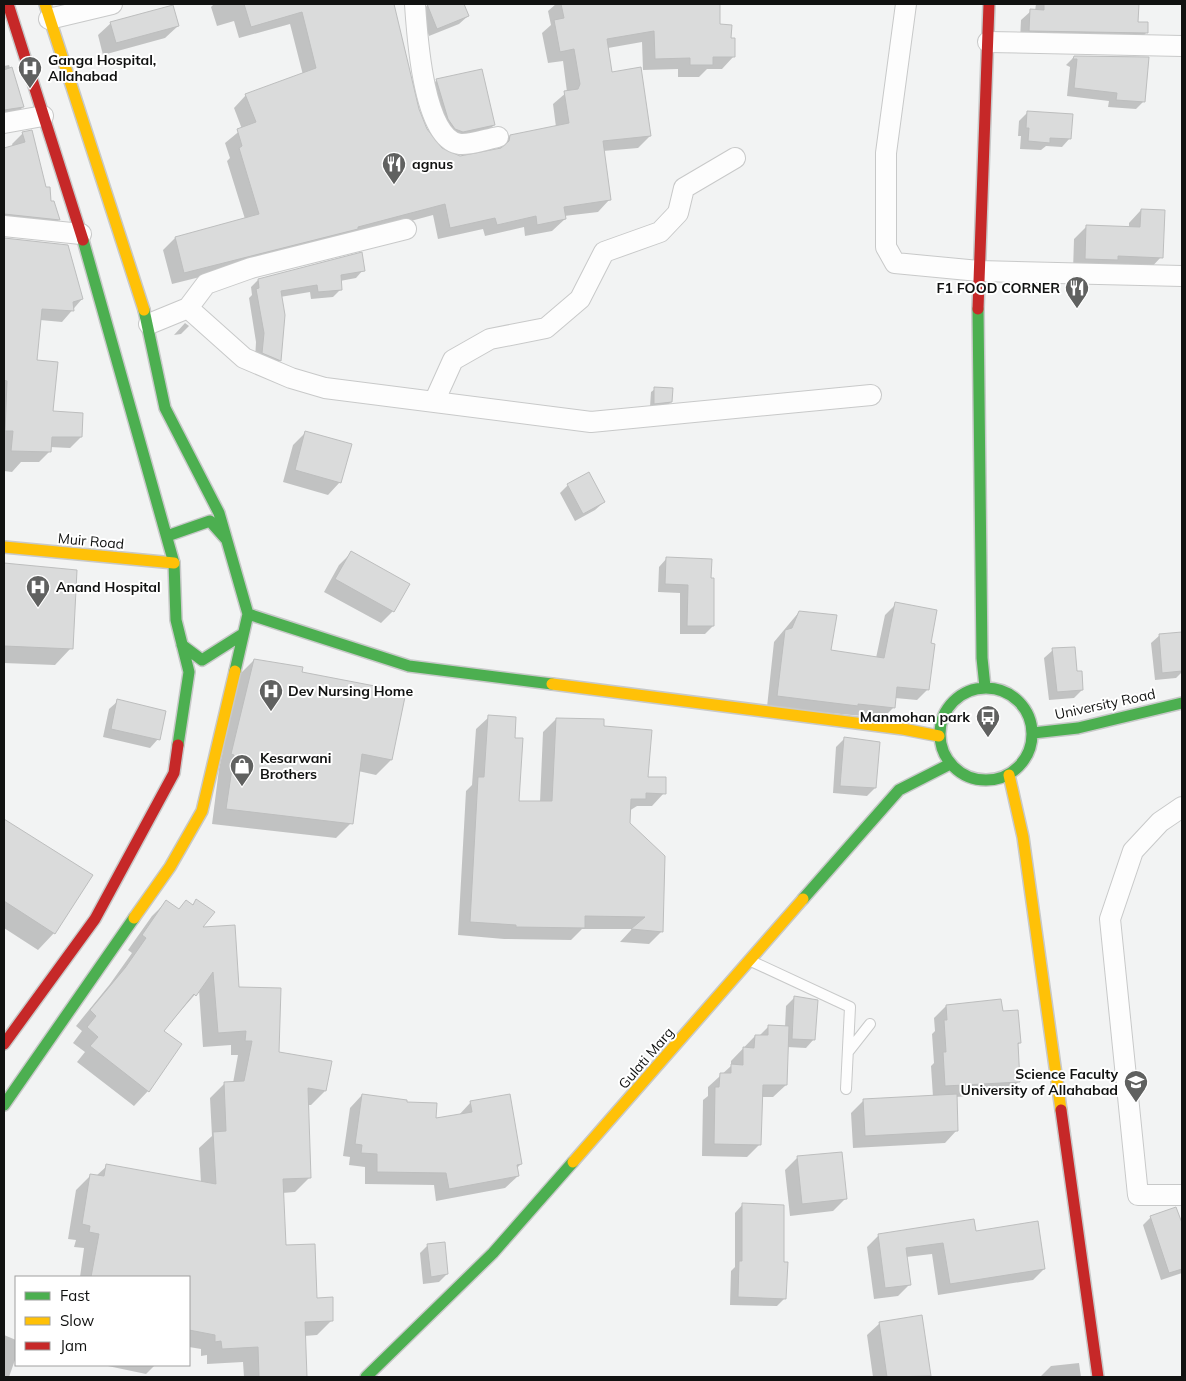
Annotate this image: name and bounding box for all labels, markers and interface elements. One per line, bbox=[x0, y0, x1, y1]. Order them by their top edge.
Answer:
place label: Ganga Hospital, Allahabad bbox=[48, 51, 156, 85]
hospital icon: Ganga Hospital, Allahabad bbox=[17, 55, 43, 89]
restaurant icon: agnus bbox=[381, 151, 407, 185]
place label: agnus bbox=[412, 155, 453, 173]
restaurant icon: F1 FOOD CORNER bbox=[1064, 275, 1090, 309]
place label: F1 FOOD CORNER bbox=[937, 279, 1060, 297]
street label: Muir Road bbox=[57, 529, 125, 553]
hospital icon: Anand Hospital bbox=[25, 574, 51, 608]
place label: Anand Hospital bbox=[56, 578, 161, 596]
hospital icon: Dev Nursing Home bbox=[258, 678, 284, 712]
place label: Dev Nursing Home bbox=[288, 682, 413, 700]
street label: University Road bbox=[1053, 685, 1157, 723]
bus stop icon: Manmohan park bbox=[975, 704, 1001, 738]
place label: Manmohan park bbox=[860, 708, 970, 726]
place label: Kesarwani Brothers bbox=[260, 749, 331, 783]
shop icon: Kesarwani Brothers bbox=[229, 753, 255, 787]
street label: Gulati Marg bbox=[614, 1023, 678, 1093]
place label: Science Faculty University of Allahabad bbox=[961, 1065, 1118, 1099]
school or university icon: Science Faculty University of Allahabad bbox=[1123, 1069, 1149, 1103]
legend bbox=[15, 1276, 190, 1366]
text: Fast bbox=[60, 1286, 90, 1305]
text: Slow bbox=[60, 1311, 94, 1330]
text: Jam bbox=[60, 1336, 87, 1355]

